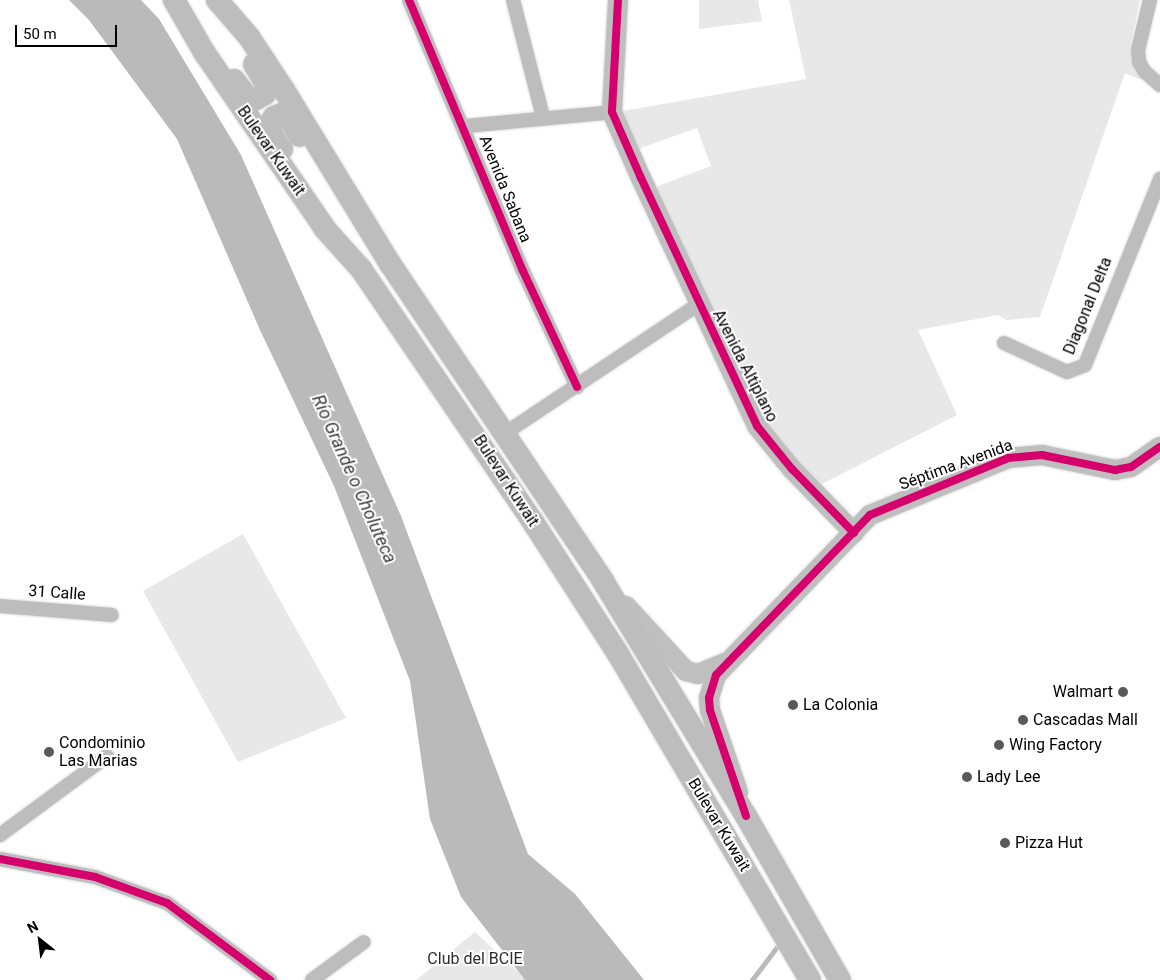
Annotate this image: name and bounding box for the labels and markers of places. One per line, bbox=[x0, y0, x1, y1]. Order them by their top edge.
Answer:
place label: Walmart bbox=[1053, 682, 1113, 702]
marker: Walmart bbox=[1117, 686, 1129, 698]
place label: La Colonia bbox=[803, 695, 878, 715]
marker: La Colonia bbox=[787, 699, 799, 711]
place label: Cascadas Mall bbox=[1033, 710, 1138, 730]
marker: Cascadas Mall bbox=[1017, 714, 1029, 726]
place label: Condominio Las Marias bbox=[59, 733, 145, 771]
place label: Wing Factory bbox=[1009, 735, 1102, 755]
marker: Wing Factory bbox=[993, 739, 1005, 751]
marker: Condominio Las Marias bbox=[43, 746, 55, 758]
place label: Lady Lee bbox=[977, 767, 1040, 787]
marker: Lady Lee bbox=[961, 771, 973, 783]
place label: Pizza Hut bbox=[1015, 833, 1083, 853]
marker: Pizza Hut bbox=[999, 837, 1011, 849]

